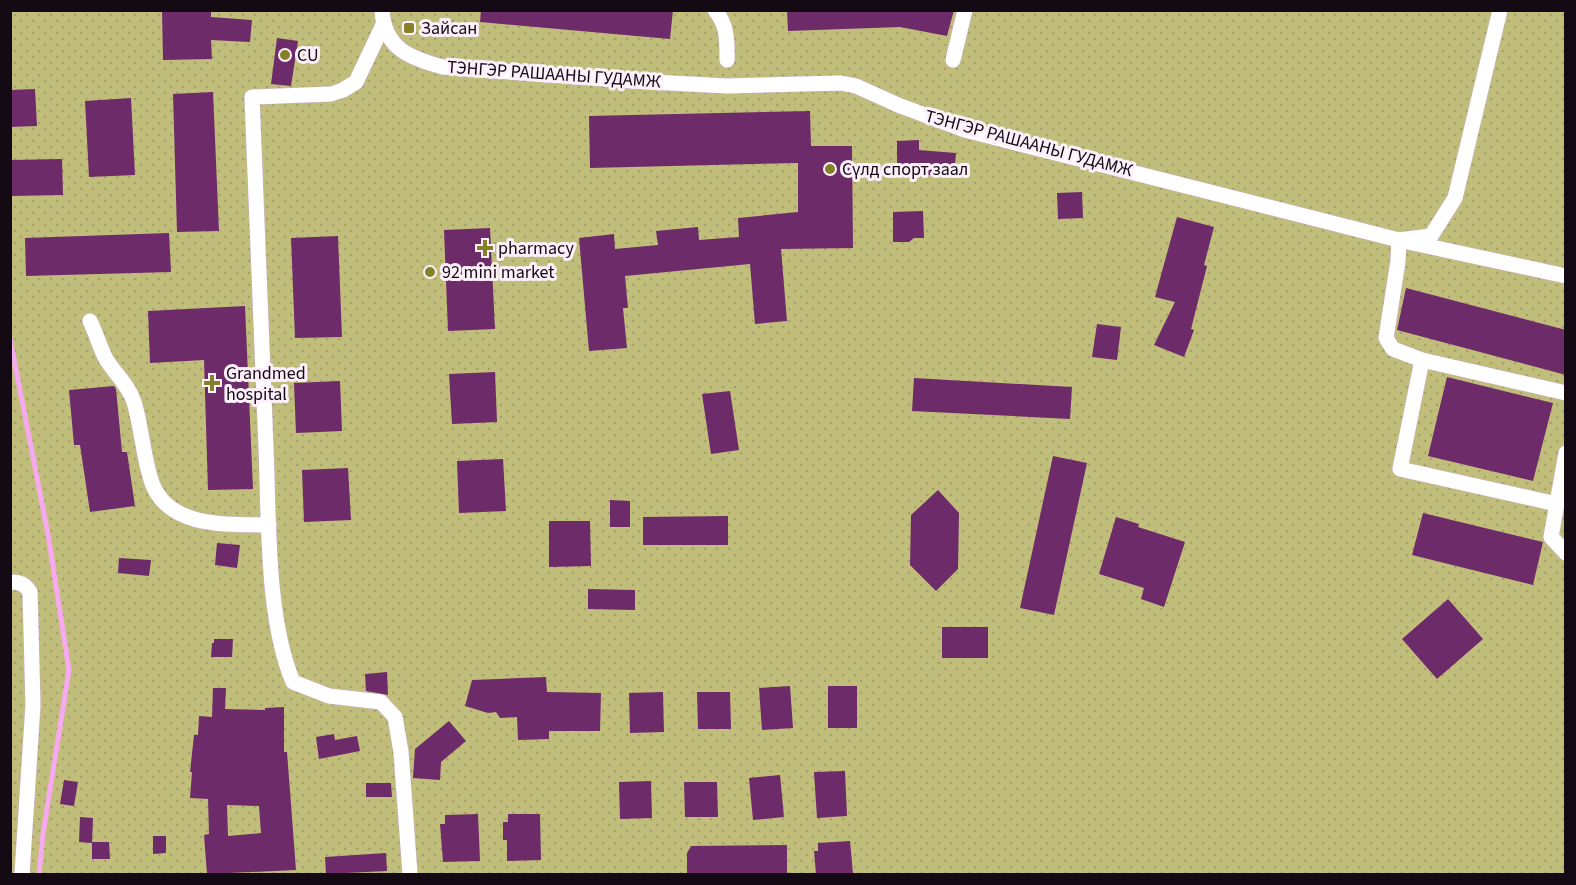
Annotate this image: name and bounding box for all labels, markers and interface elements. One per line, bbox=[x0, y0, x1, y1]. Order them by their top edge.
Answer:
place label: Зайсан bbox=[421, 16, 477, 41]
marker: Зайсан bbox=[402, 21, 416, 35]
place label: CU bbox=[297, 43, 319, 68]
marker: CU bbox=[278, 48, 292, 62]
street label: ТЭНГЭР РАШААНЫ ГУДАМЖ bbox=[446, 55, 662, 94]
street label: ТЭНГЭР РАШААНЫ ГУДАМЖ bbox=[922, 104, 1136, 183]
place label: Сүлд спорт заал bbox=[842, 157, 968, 182]
marker: Сүлд спорт заал bbox=[823, 162, 837, 176]
place label: pharmacy bbox=[498, 236, 574, 261]
marker: pharmacy bbox=[476, 239, 494, 257]
place label: 92 mini market bbox=[442, 260, 554, 285]
marker: 92 mini market bbox=[423, 265, 437, 279]
place label: Grandmed hospital bbox=[226, 361, 306, 407]
marker: Grandmed hospital bbox=[203, 374, 221, 392]

